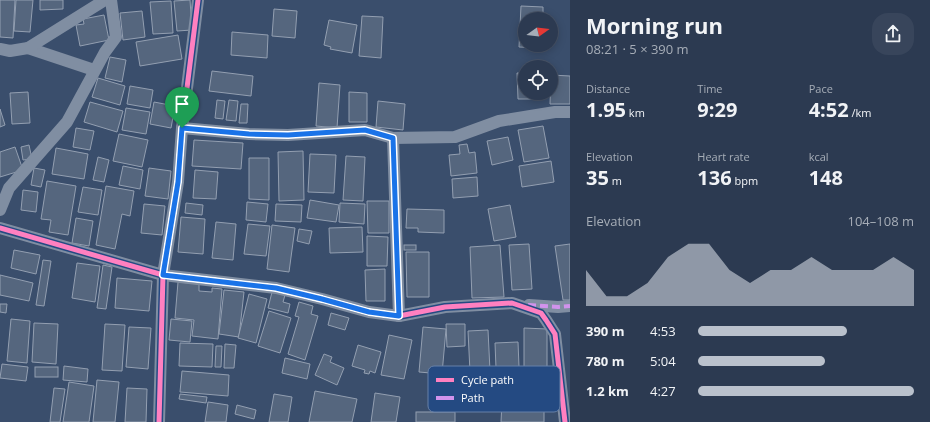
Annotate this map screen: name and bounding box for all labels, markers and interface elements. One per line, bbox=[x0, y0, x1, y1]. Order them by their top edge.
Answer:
text: Morning run bbox=[586, 10, 723, 40]
north arrow bbox=[518, 12, 558, 52]
map controls bbox=[518, 12, 558, 100]
button: share bbox=[872, 13, 914, 55]
text: 08:21 · 5 × 390 m bbox=[586, 40, 689, 58]
button: locate bbox=[518, 60, 558, 100]
text: Distance bbox=[586, 81, 630, 96]
text: Time bbox=[697, 81, 723, 96]
text: Pace bbox=[809, 81, 833, 96]
pin bbox=[165, 87, 199, 128]
icon: arrive bbox=[171, 93, 193, 115]
text: 1.95 bbox=[586, 96, 626, 123]
text: 9:29 bbox=[697, 96, 737, 123]
text: 4:52 bbox=[809, 96, 849, 123]
text: km bbox=[626, 105, 645, 120]
text: /km bbox=[849, 105, 872, 120]
text: Elevation bbox=[586, 149, 633, 164]
text: Heart rate bbox=[697, 149, 750, 164]
text: kcal bbox=[809, 149, 829, 164]
text: 35 bbox=[586, 164, 609, 191]
text: 136 bbox=[697, 164, 732, 191]
text: 148 bbox=[809, 164, 843, 191]
text: m bbox=[609, 173, 622, 188]
text: bpm bbox=[732, 173, 758, 188]
text: Elevation bbox=[586, 212, 641, 230]
text: 104–108 m bbox=[847, 212, 914, 230]
text: 390 m bbox=[586, 322, 624, 340]
text: 4:53 bbox=[650, 322, 676, 340]
text: 780 m bbox=[586, 352, 624, 370]
text: 5:04 bbox=[650, 352, 676, 370]
legend bbox=[428, 366, 560, 412]
text: Cycle path bbox=[461, 372, 514, 387]
text: 1.2 km bbox=[586, 382, 629, 400]
text: 4:27 bbox=[650, 382, 676, 400]
text: Path bbox=[461, 390, 484, 405]

